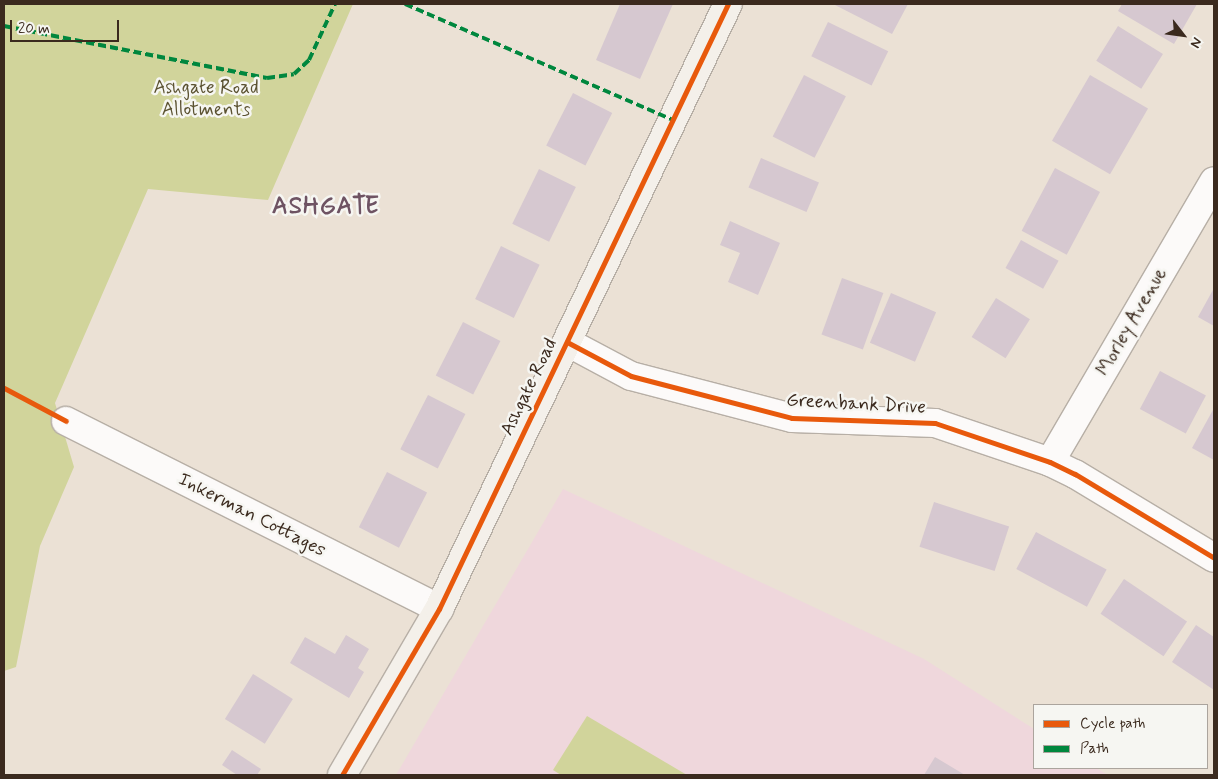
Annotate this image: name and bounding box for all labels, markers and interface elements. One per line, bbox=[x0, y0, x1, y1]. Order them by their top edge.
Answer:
scale bar bbox=[12, 10, 121, 42]
north arrow bbox=[1158, 10, 1208, 60]
text: 20 m bbox=[18, 19, 50, 39]
text: N bbox=[1186, 34, 1206, 51]
park label: Ashgate Road Allotments bbox=[154, 77, 258, 121]
district label: ASHGATE bbox=[271, 193, 381, 221]
street label: Morley Avenue bbox=[1092, 265, 1172, 379]
street label: Ashgate Road bbox=[496, 335, 562, 439]
street label: Greenbank Drive bbox=[786, 389, 926, 419]
street label: Inkerman Cottages bbox=[174, 468, 330, 562]
legend bbox=[1033, 704, 1208, 769]
text: Cycle path bbox=[1080, 714, 1145, 734]
text: Path bbox=[1080, 739, 1109, 759]

